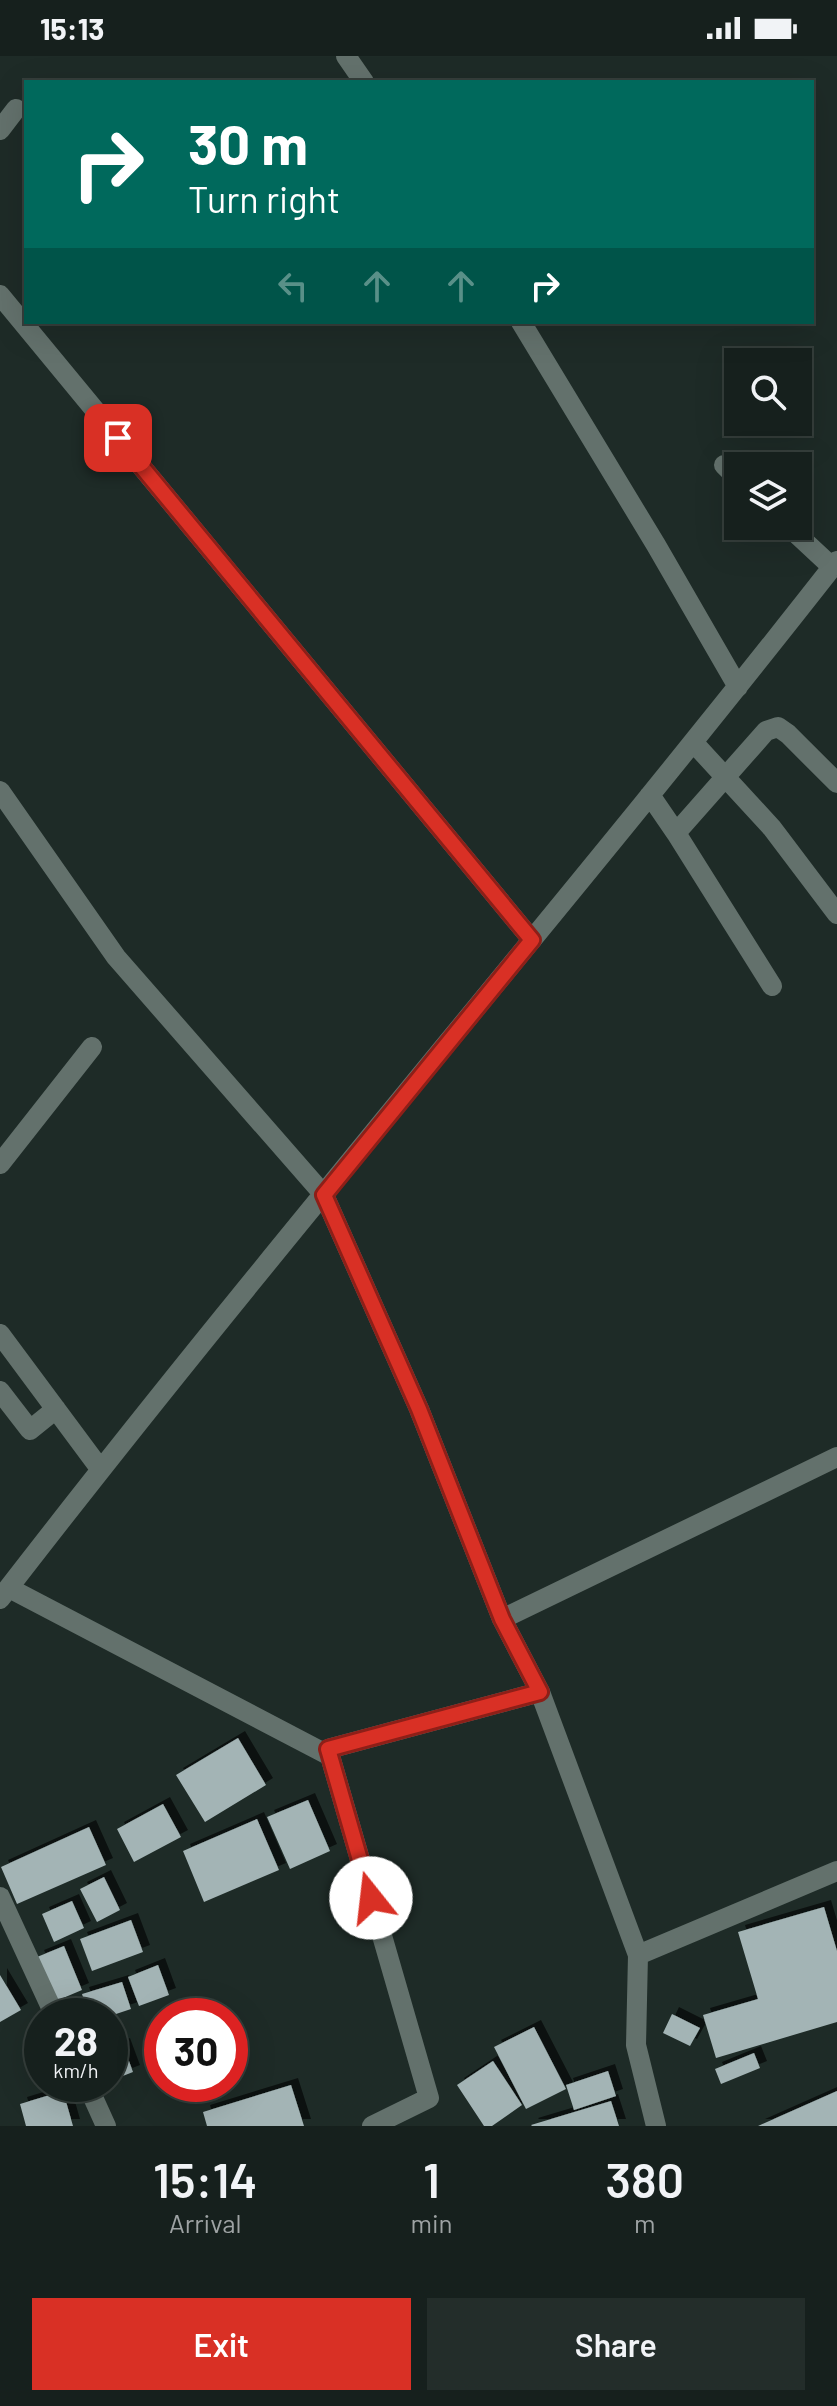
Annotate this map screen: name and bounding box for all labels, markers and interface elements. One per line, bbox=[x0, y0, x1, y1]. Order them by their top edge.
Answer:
text: 15:13 bbox=[40, 10, 105, 46]
text: 30 m bbox=[188, 109, 308, 176]
icon: right bbox=[56, 112, 160, 216]
text: Turn right bbox=[188, 177, 340, 220]
icon: left bbox=[271, 264, 315, 308]
icon: ahead bbox=[355, 264, 399, 308]
icon: ahead bbox=[439, 264, 483, 308]
icon: right bbox=[523, 264, 567, 308]
map controls bbox=[724, 348, 812, 540]
button: search bbox=[724, 348, 812, 436]
pin bbox=[84, 404, 152, 472]
icon: arrive bbox=[96, 416, 140, 460]
button: layers bbox=[724, 452, 812, 540]
position arrow bbox=[329, 1856, 413, 1940]
speed limit sign: 30 bbox=[144, 1998, 248, 2102]
text: 28 bbox=[54, 2016, 98, 2064]
text: km/h bbox=[53, 2058, 99, 2082]
text: 15:14 bbox=[153, 2150, 257, 2208]
text: 1 bbox=[423, 2150, 440, 2208]
text: 380 bbox=[606, 2150, 684, 2208]
text: Arrival bbox=[169, 2207, 242, 2238]
text: min bbox=[410, 2207, 453, 2238]
text: m bbox=[634, 2207, 656, 2238]
button: Exit bbox=[32, 2298, 411, 2390]
button: Share bbox=[427, 2298, 805, 2390]

